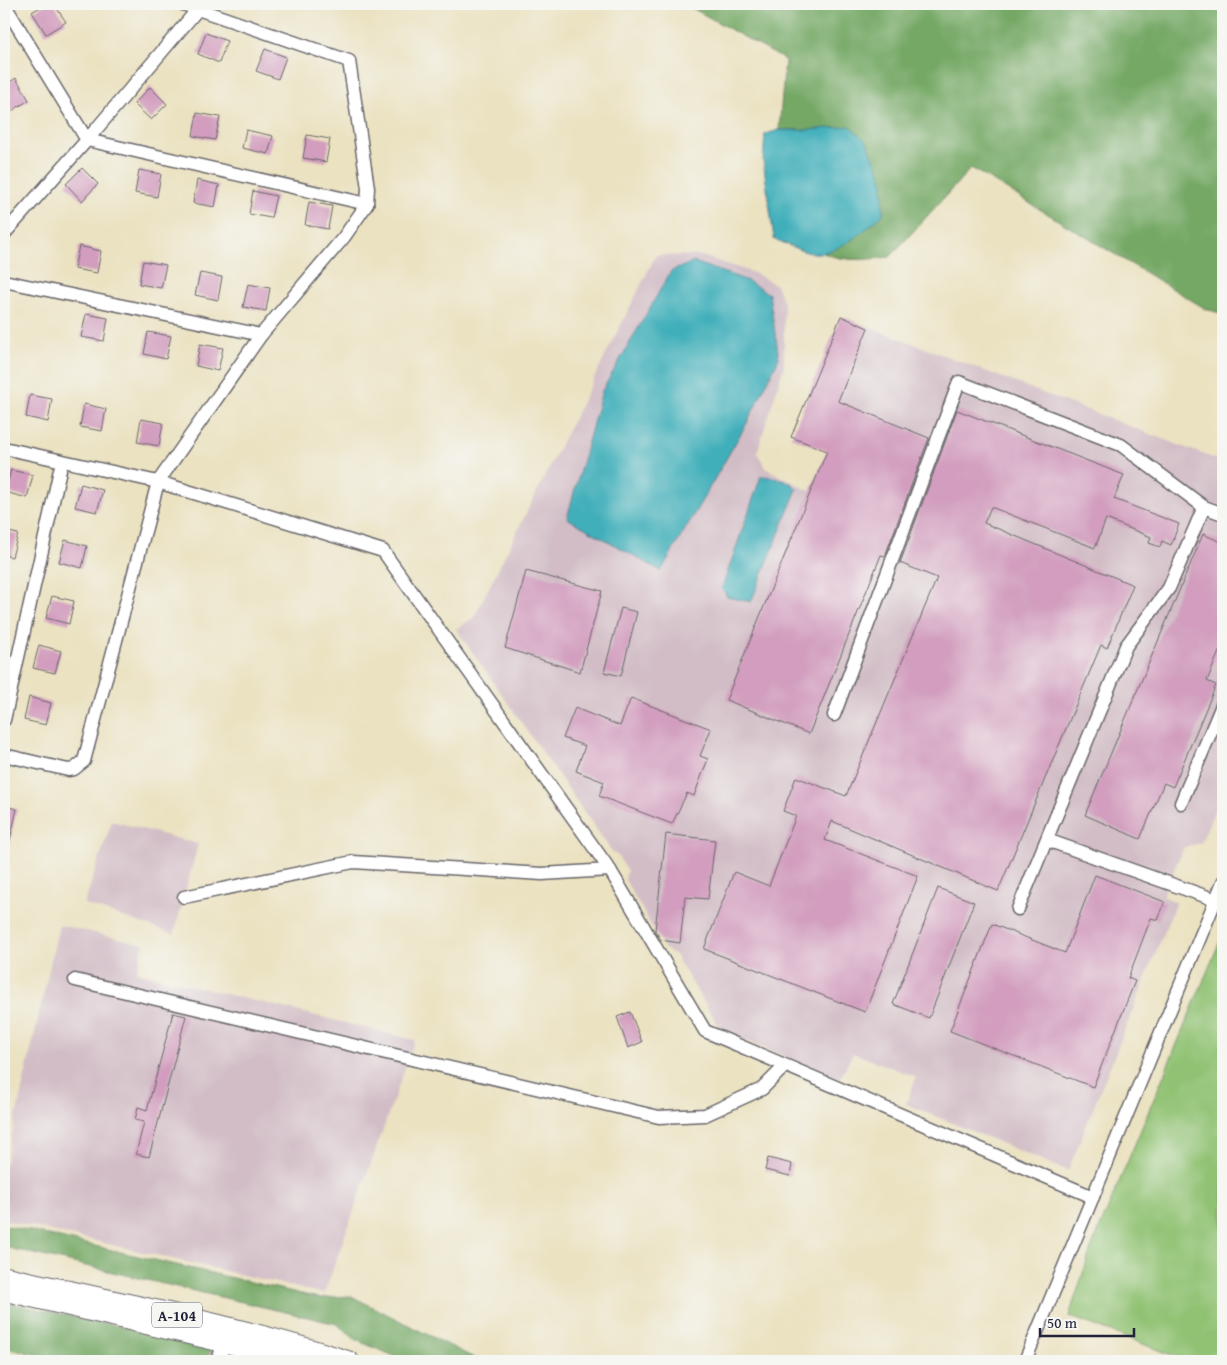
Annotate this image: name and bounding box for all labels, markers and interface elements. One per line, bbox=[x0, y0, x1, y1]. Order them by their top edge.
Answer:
road number: А-104 bbox=[152, 1302, 202, 1328]
scale bar bbox=[1040, 1305, 1133, 1337]
text: 50 m bbox=[1047, 1312, 1078, 1333]

